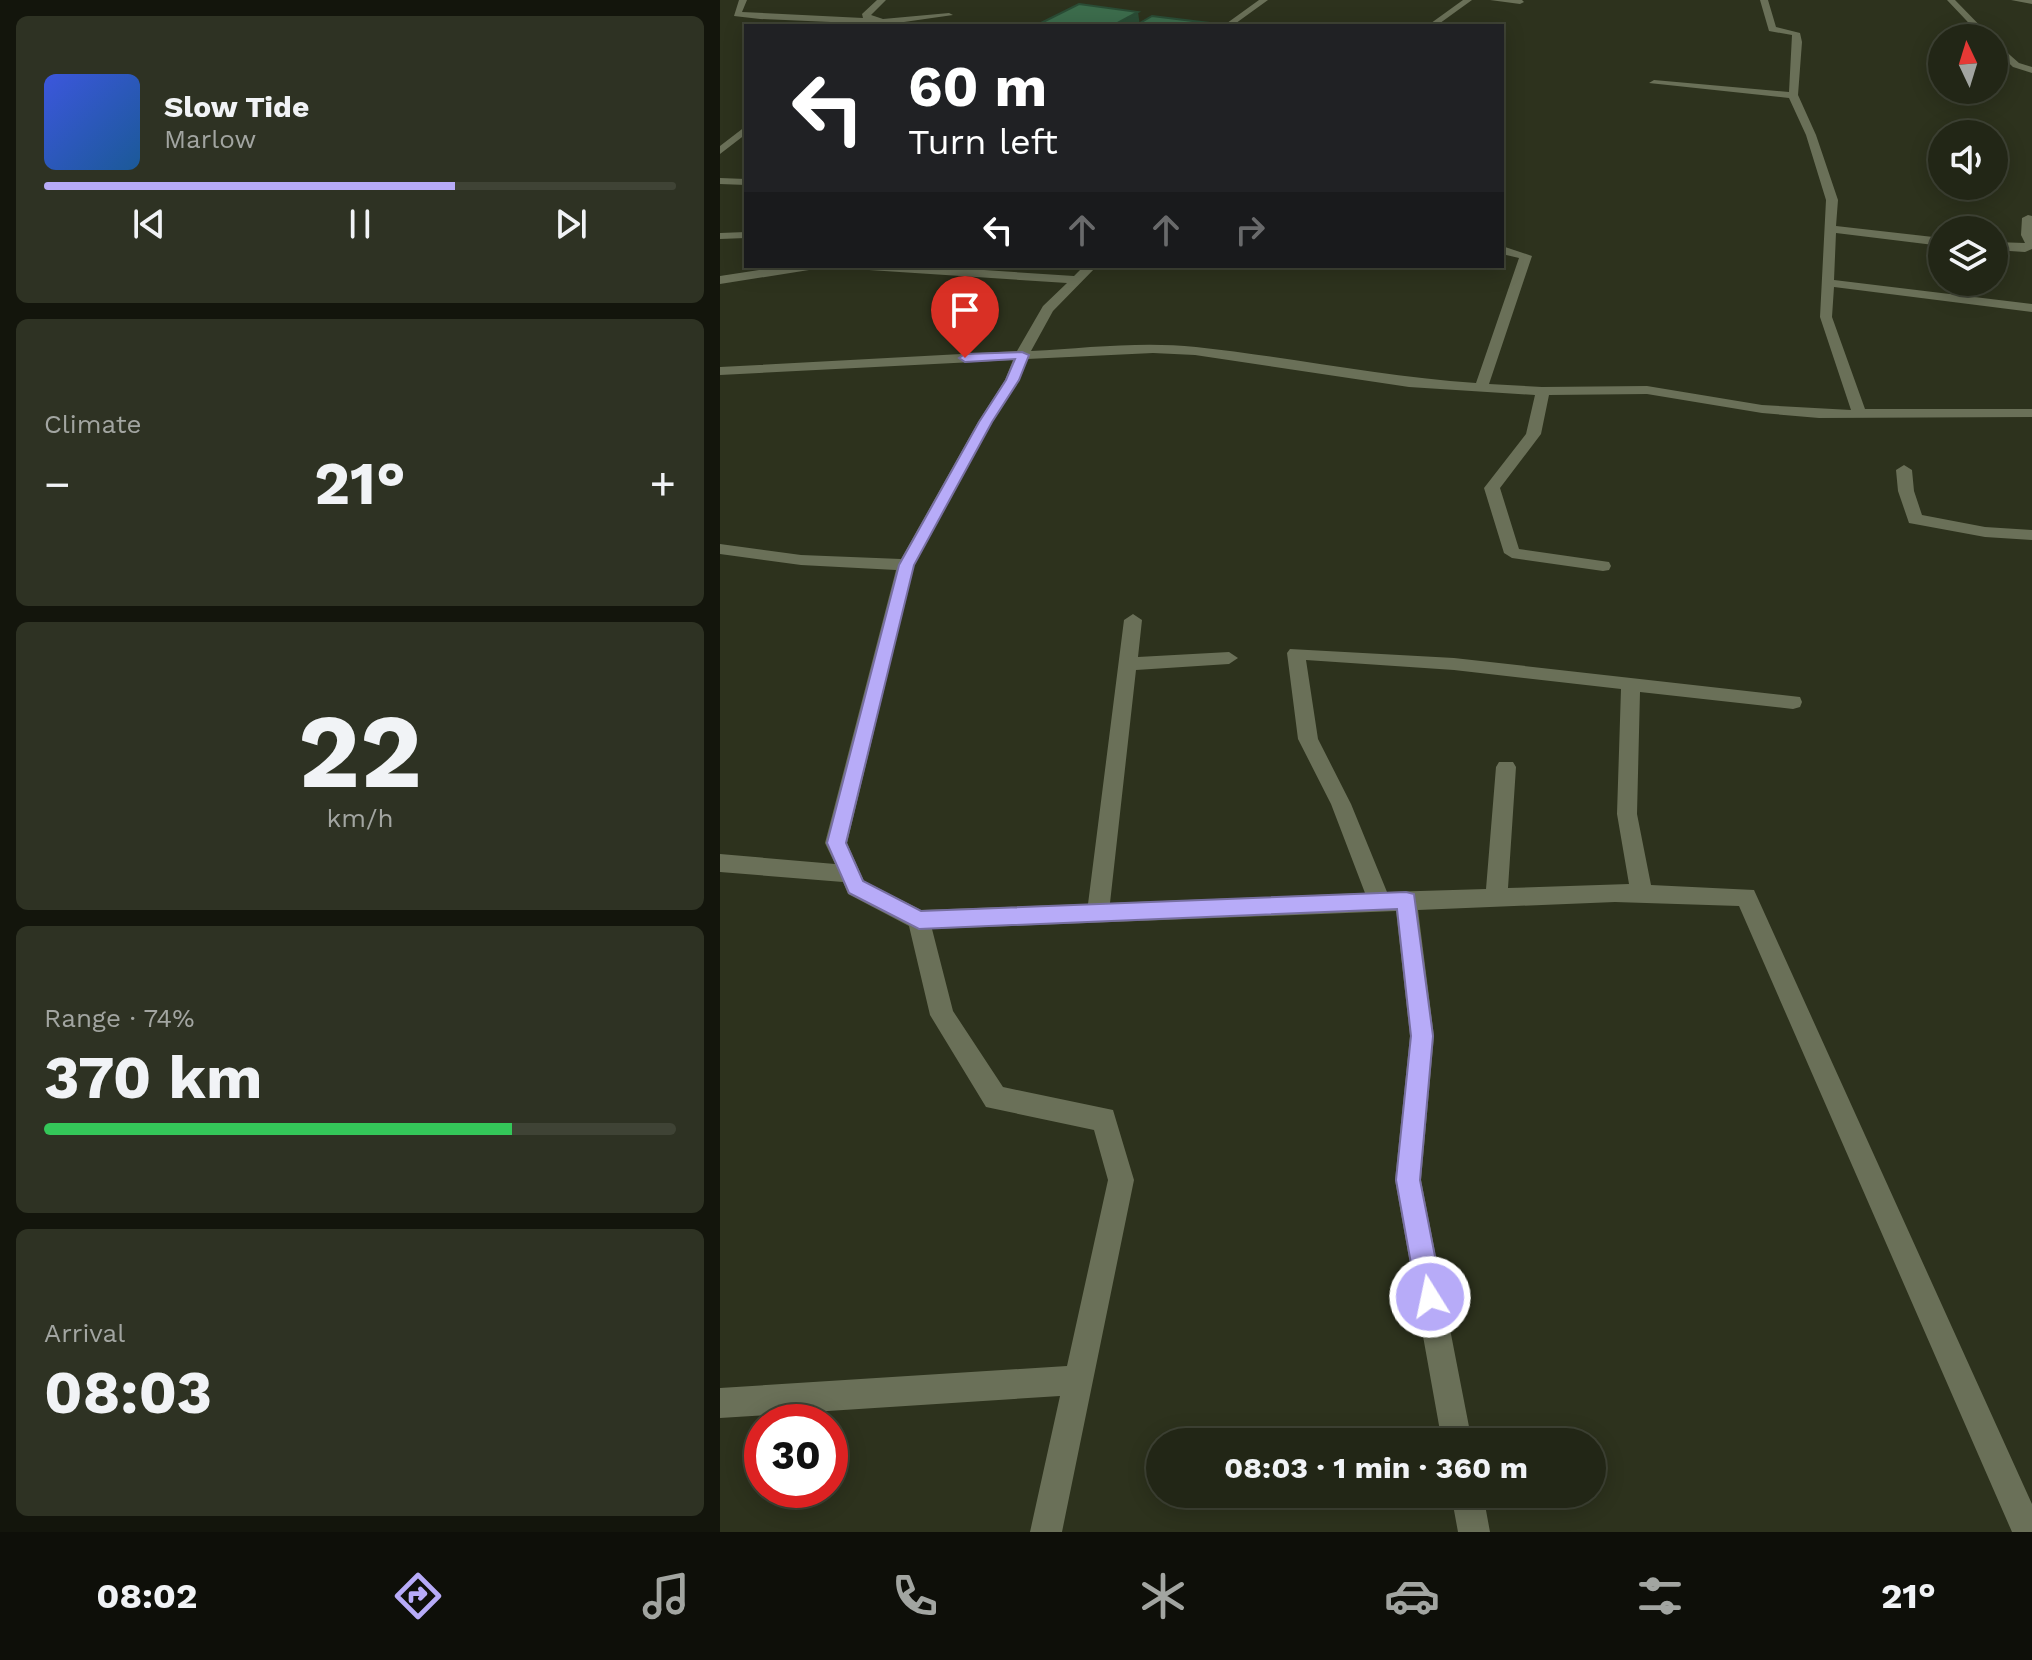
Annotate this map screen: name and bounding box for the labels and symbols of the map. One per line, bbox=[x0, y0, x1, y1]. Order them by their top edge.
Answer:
north arrow bbox=[1928, 24, 2008, 104]
pin bbox=[931, 276, 999, 358]
position arrow bbox=[1388, 1255, 1472, 1339]
speed limit sign: 30 bbox=[744, 1404, 848, 1508]

